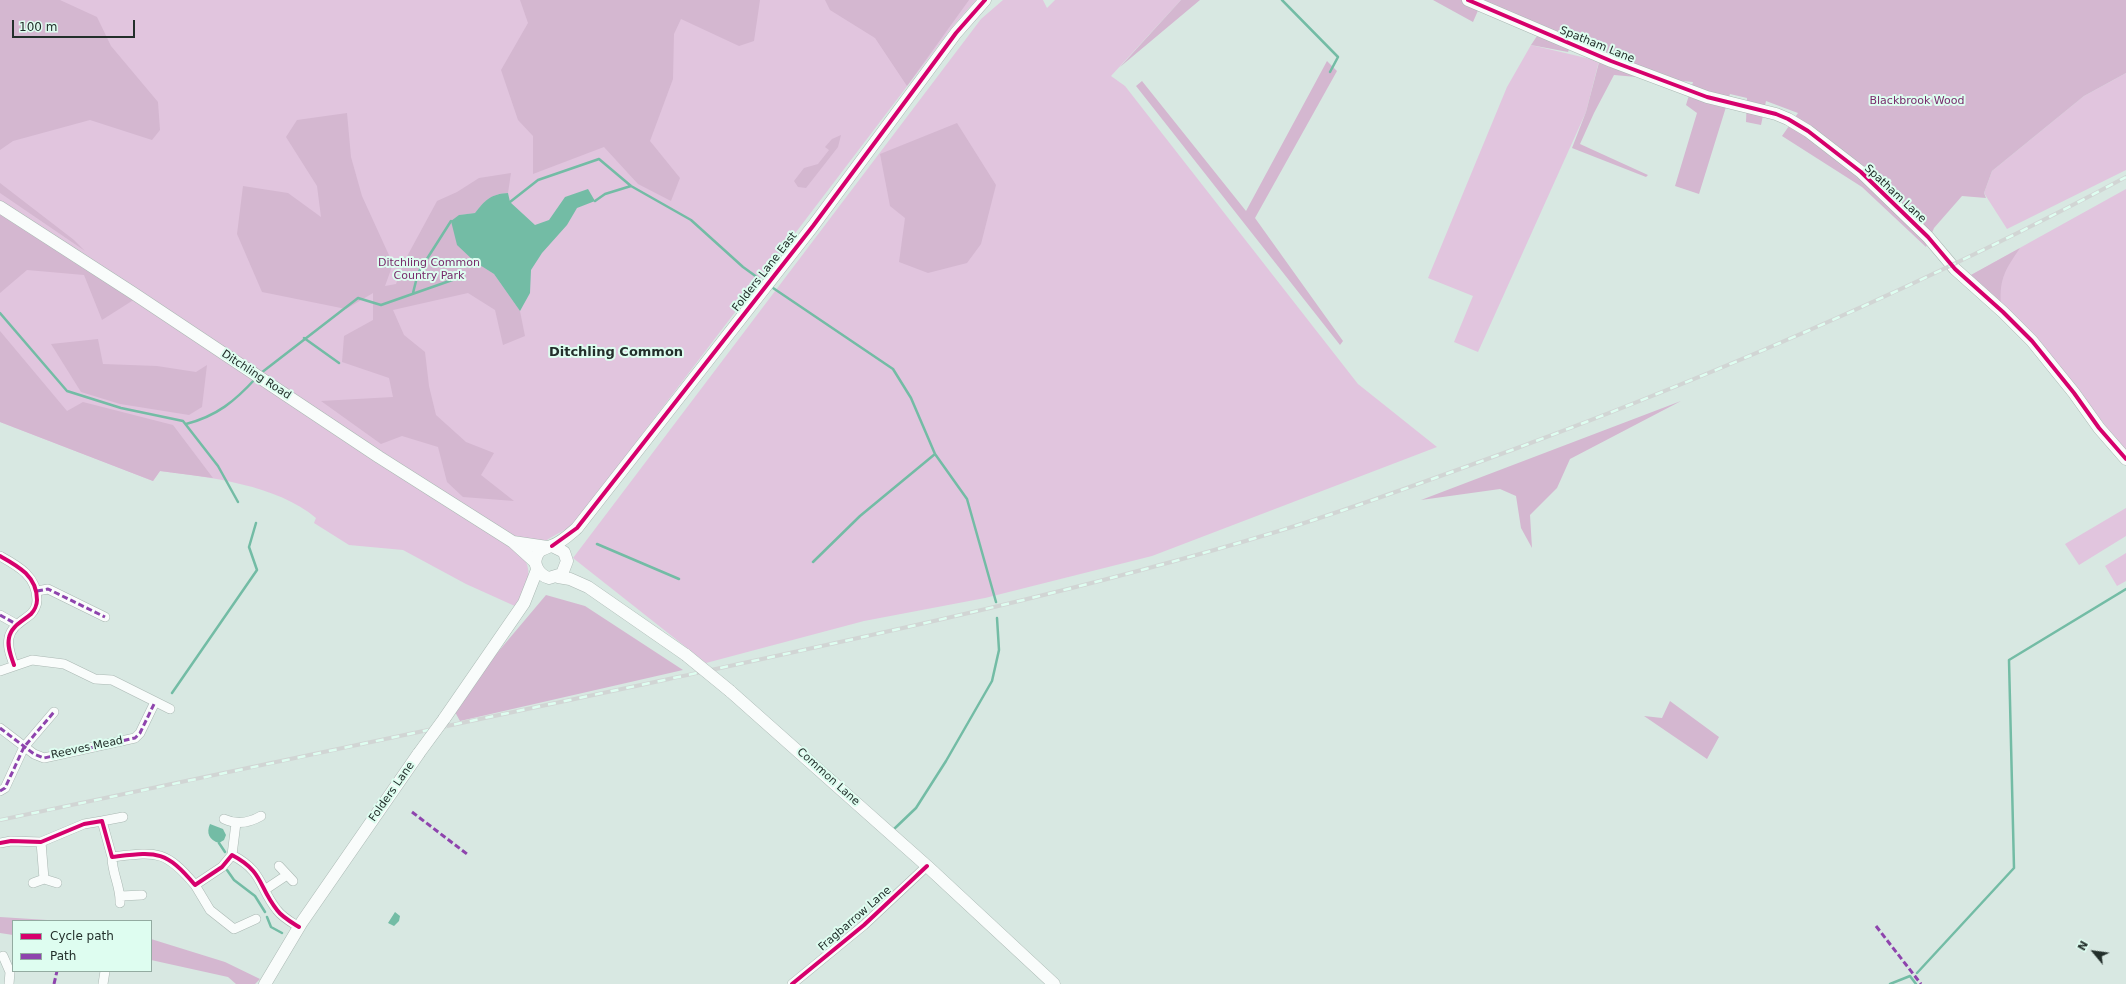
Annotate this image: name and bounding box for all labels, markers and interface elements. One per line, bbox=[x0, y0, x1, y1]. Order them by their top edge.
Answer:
scale bar bbox=[14, 12, 137, 38]
text: 100 m bbox=[19, 20, 57, 34]
street label: Spatham Lane bbox=[1558, 24, 1636, 66]
park label: Blackbrook Wood bbox=[1869, 94, 1965, 108]
street label: Spatham Lane bbox=[1861, 162, 1929, 226]
street label: Folders Lane East bbox=[730, 230, 800, 314]
park label: Ditchling Common Country Park bbox=[378, 256, 480, 282]
district label: Ditchling Common bbox=[549, 345, 683, 361]
street label: Ditchling Road bbox=[219, 348, 293, 402]
street label: Reeves Mead bbox=[50, 734, 124, 762]
street label: Common Lane bbox=[794, 745, 862, 809]
street label: Folders Lane bbox=[367, 760, 417, 824]
street label: Fragbarrow Lane bbox=[816, 884, 894, 954]
legend bbox=[12, 920, 152, 972]
text: Cycle path bbox=[50, 929, 114, 943]
north arrow bbox=[2074, 932, 2114, 972]
text: N bbox=[2075, 939, 2091, 953]
text: Path bbox=[50, 949, 76, 963]

